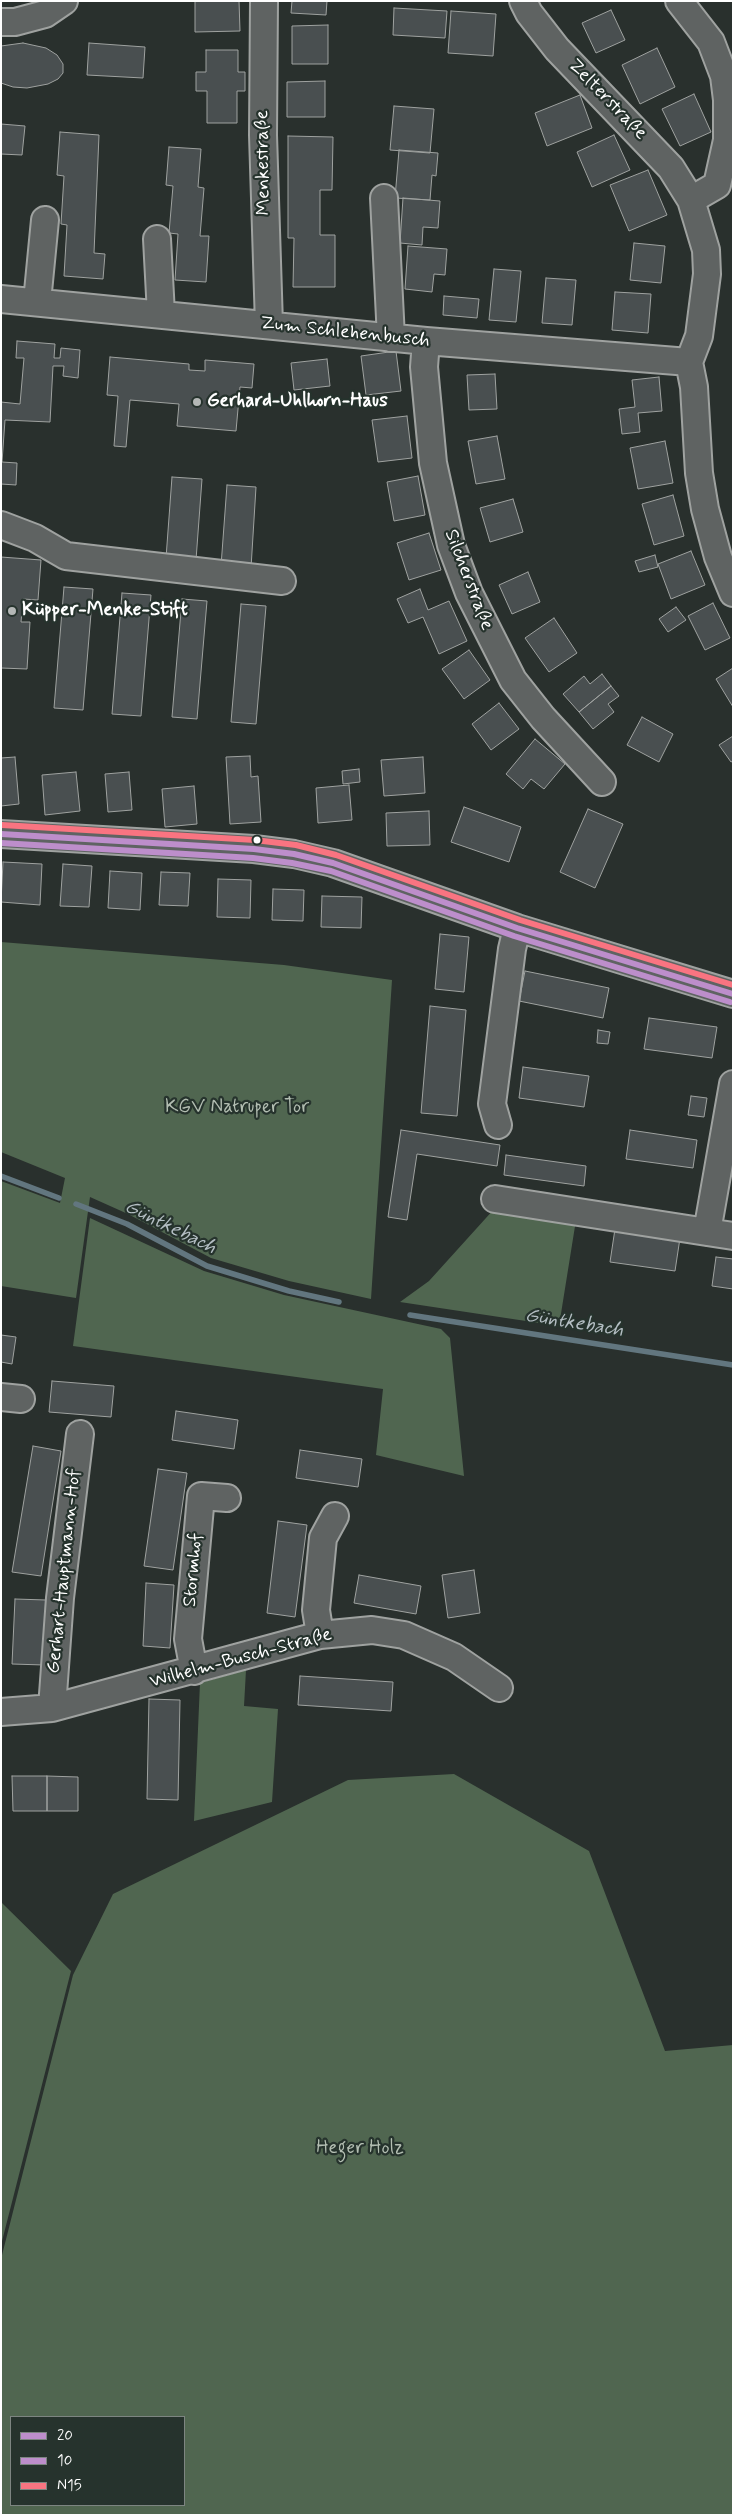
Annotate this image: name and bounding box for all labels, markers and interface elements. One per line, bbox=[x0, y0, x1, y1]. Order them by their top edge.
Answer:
street label: Zelterstraße bbox=[563, 55, 651, 145]
street label: Menkestraße bbox=[252, 110, 276, 216]
street label: Zum Schlehenbusch bbox=[259, 313, 431, 353]
place label: Gerhard-Uhlhorn-Haus bbox=[207, 391, 388, 413]
marker: Gerhard-Uhlhorn-Haus bbox=[191, 396, 203, 408]
street label: Silcherstraße bbox=[438, 526, 498, 634]
place label: Küpper-Menke-Stift bbox=[22, 600, 188, 622]
marker: Küpper-Menke-Stift bbox=[6, 605, 18, 617]
unlabelled marker bbox=[252, 835, 262, 845]
park label: KGV Natruper Tor bbox=[165, 1097, 309, 1119]
water label: Güntkebach bbox=[120, 1195, 220, 1261]
water label: Güntkebach bbox=[523, 1304, 625, 1344]
street label: Gerhart-Hauptmann-Hof bbox=[43, 1467, 87, 1675]
street label: Stormhof bbox=[179, 1532, 209, 1608]
street label: Wilhelm-Busch-Straße bbox=[148, 1624, 334, 1694]
park label: Heger Holz bbox=[316, 2138, 404, 2160]
legend bbox=[10, 2416, 185, 2506]
text: 20 bbox=[57, 2426, 73, 2446]
text: 10 bbox=[57, 2451, 72, 2471]
text: N15 bbox=[57, 2476, 82, 2496]

